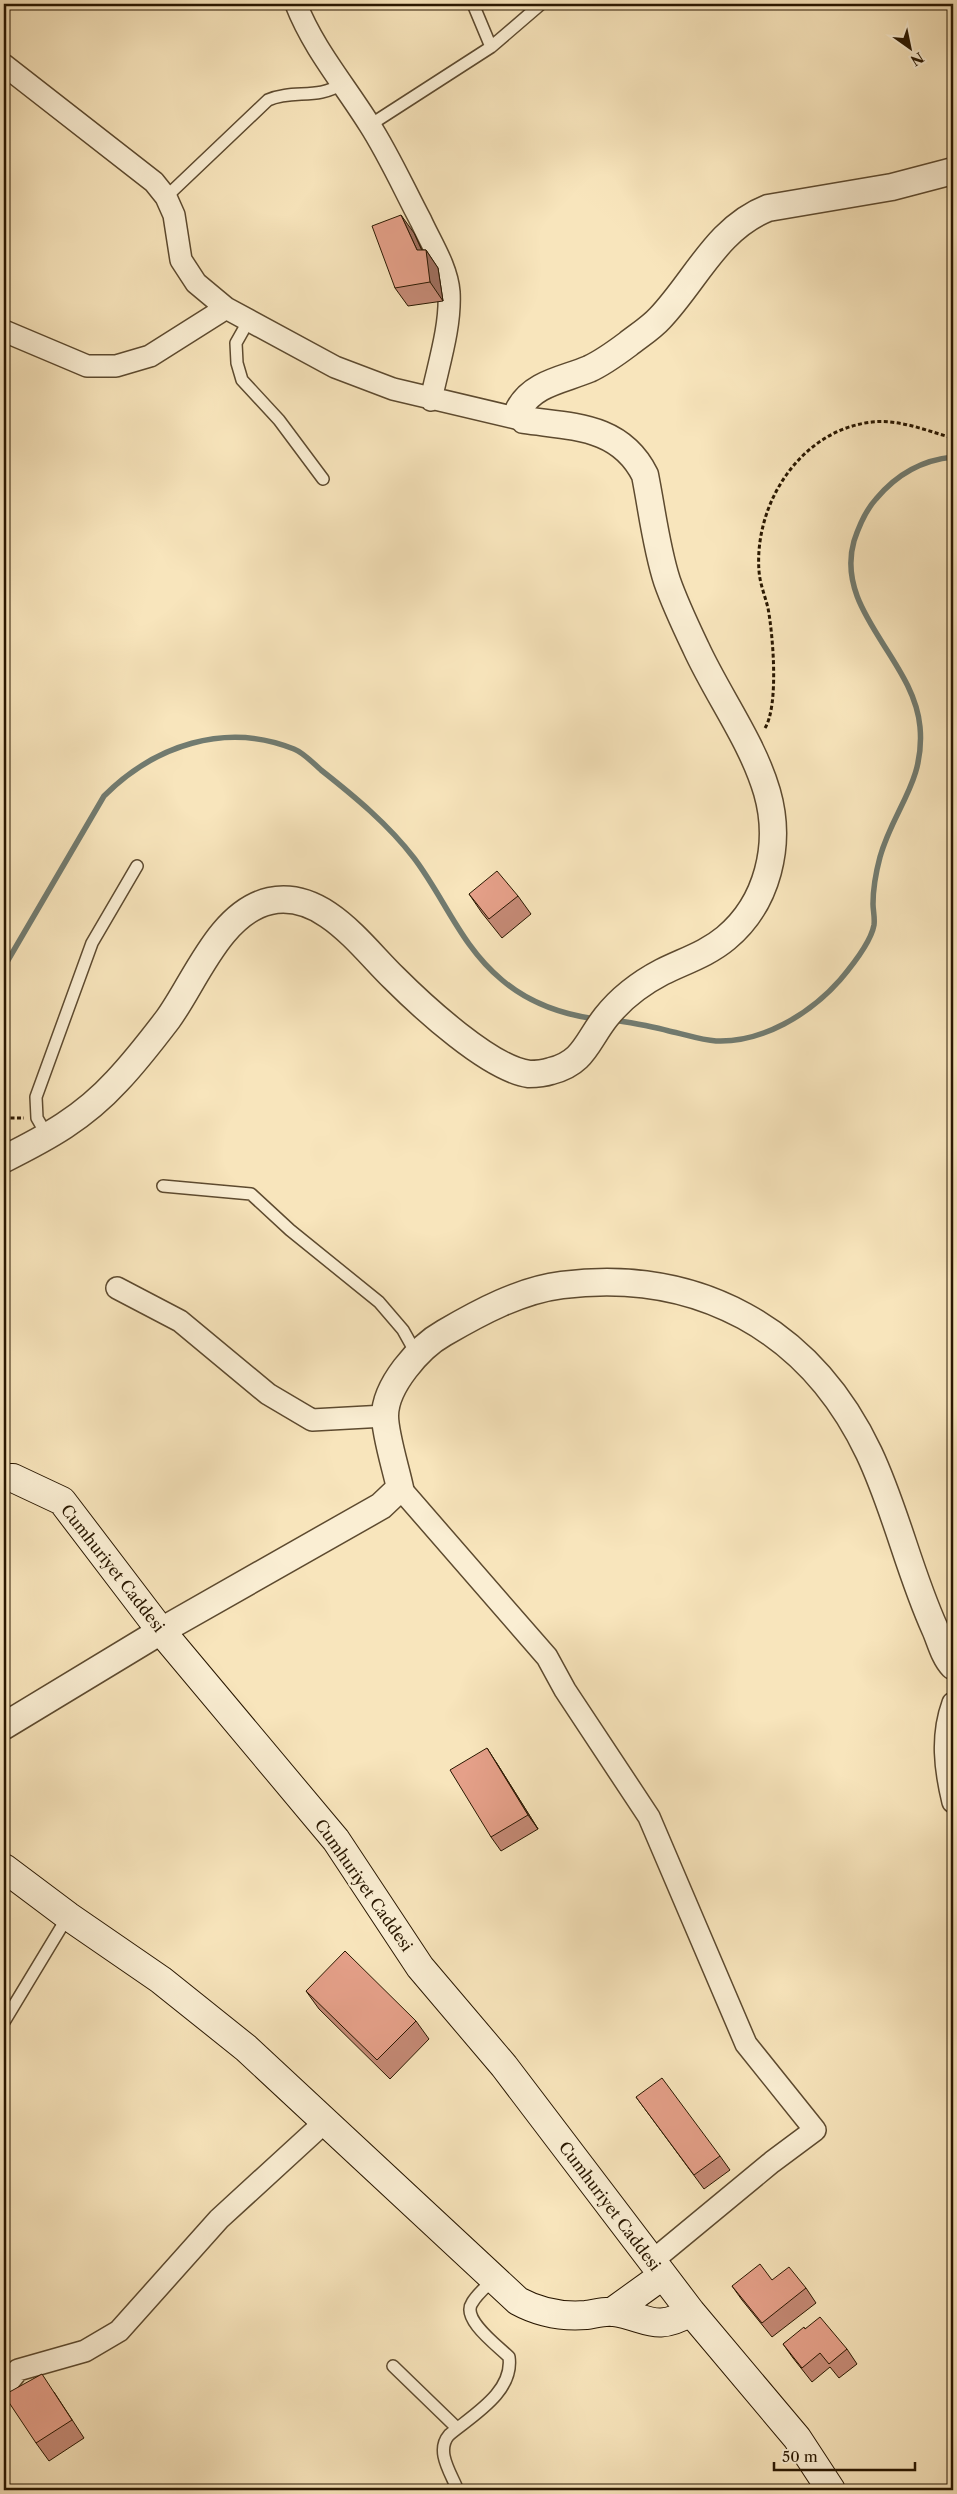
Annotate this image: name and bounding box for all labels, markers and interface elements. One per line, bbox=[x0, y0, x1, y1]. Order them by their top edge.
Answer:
north arrow bbox=[884, 22, 934, 72]
text: N bbox=[907, 48, 927, 70]
street label: Cumhuriyet Caddesi bbox=[57, 1500, 169, 1636]
street label: Cumhuriyet Caddesi bbox=[311, 1815, 417, 1955]
street label: Cumhuriyet Caddesi bbox=[555, 2137, 665, 2275]
scale bar bbox=[774, 2439, 916, 2471]
text: 50 m bbox=[782, 2447, 818, 2466]

